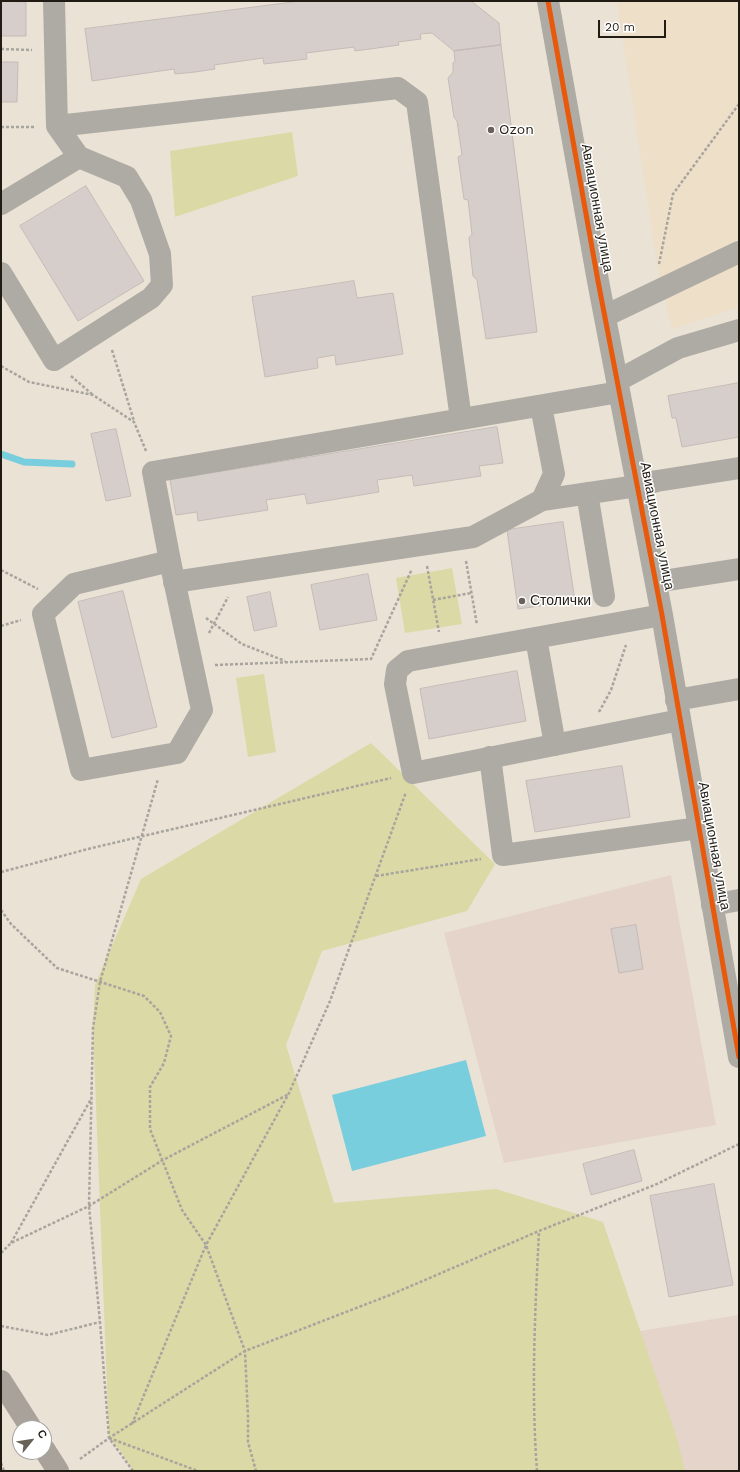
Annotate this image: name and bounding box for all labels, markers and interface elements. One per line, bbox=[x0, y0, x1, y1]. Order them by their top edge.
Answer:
scale bar bbox=[600, 12, 668, 38]
text: 20 m bbox=[605, 20, 635, 34]
place label: Ozon bbox=[499, 122, 534, 138]
marker: Ozon bbox=[486, 125, 496, 135]
street label: Авиационная улица bbox=[577, 142, 617, 274]
street label: Авиационная улица bbox=[636, 461, 678, 591]
place label: Столички bbox=[530, 593, 591, 609]
marker: Столички bbox=[517, 596, 527, 606]
street label: Авиационная улица bbox=[694, 780, 734, 912]
north arrow bbox=[12, 1420, 52, 1460]
text: С bbox=[34, 1428, 50, 1441]

